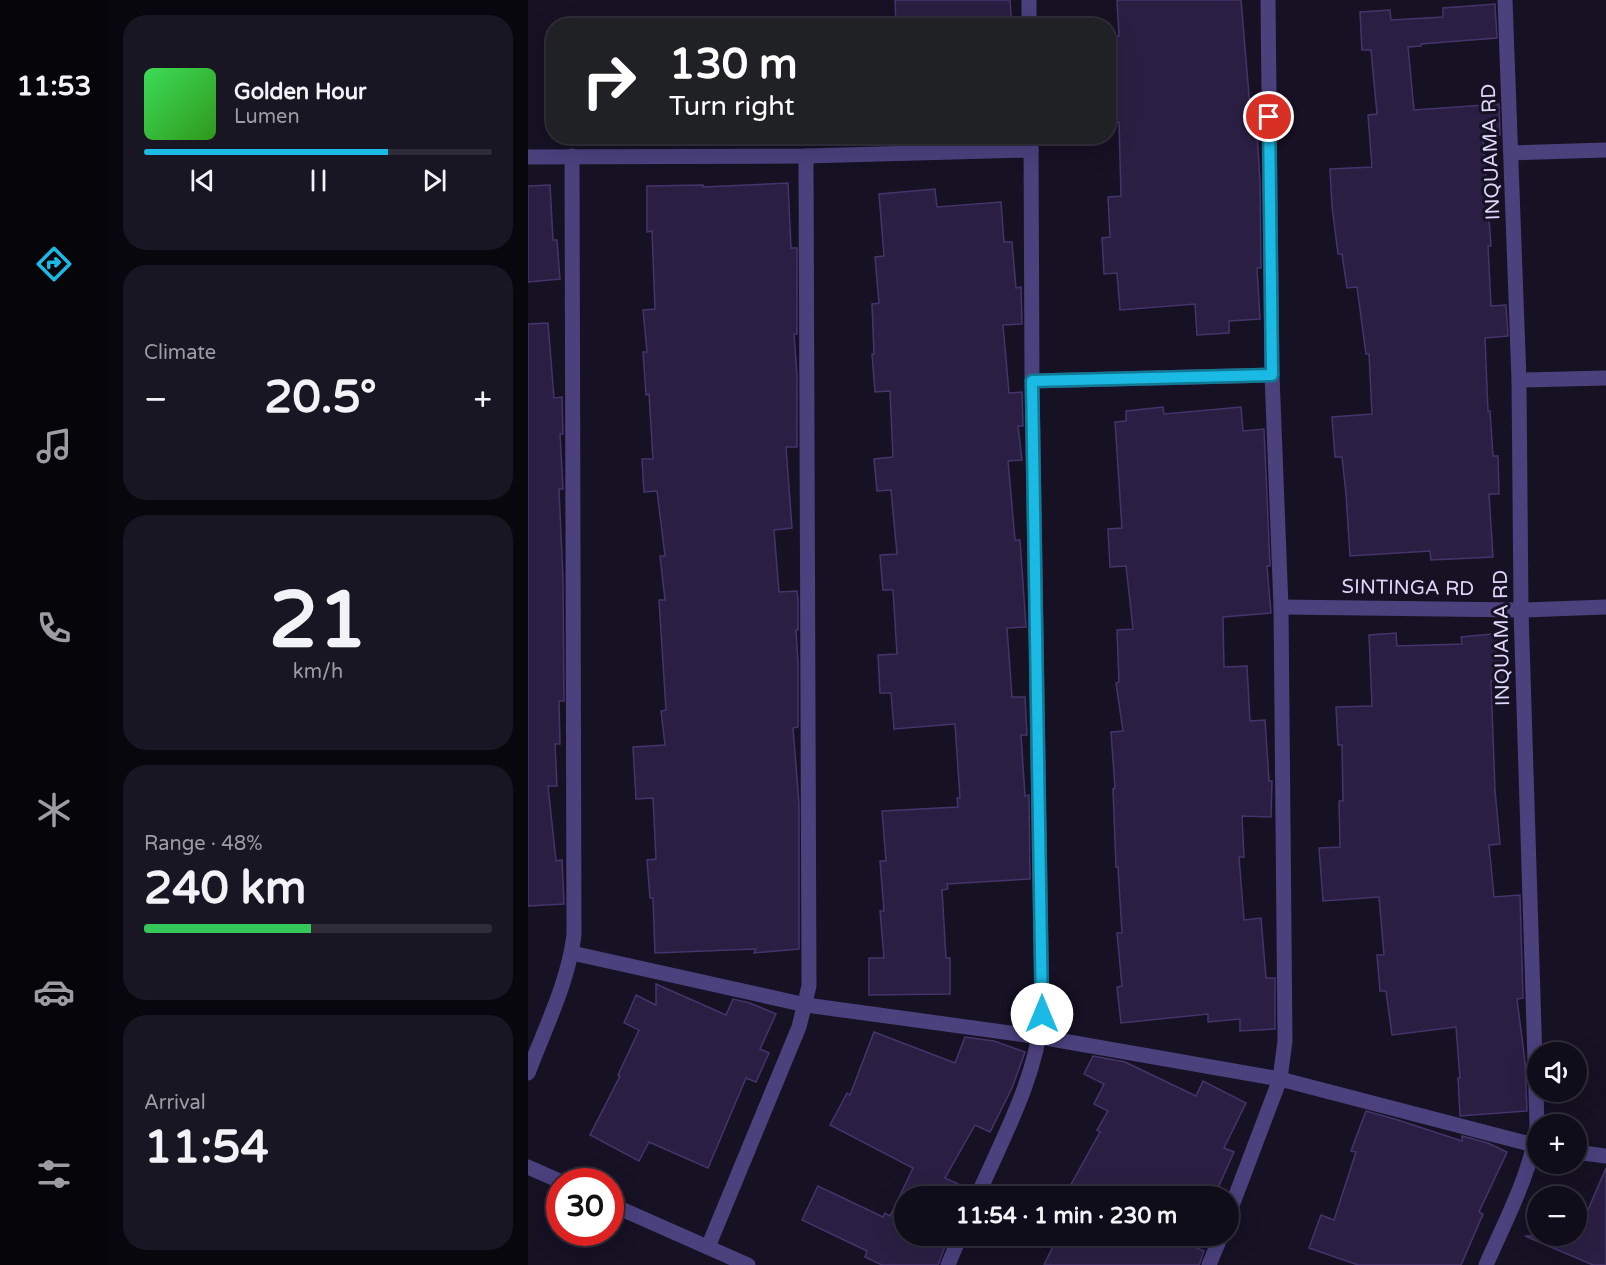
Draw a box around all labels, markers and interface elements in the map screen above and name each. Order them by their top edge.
text: 130 m [669,39,798,90]
icon: right [570,42,648,120]
text: 11:53 [17,70,91,103]
text: Golden Hour [234,79,366,105]
street label: INQUAMA RD [1477,83,1505,221]
text: Turn right [669,90,795,123]
pin [1243,91,1294,142]
icon: arrive [1252,100,1285,133]
text: Lumen [234,105,300,129]
icon: previous [186,164,219,197]
icon: pause [302,164,335,197]
icon: next [418,164,451,197]
icon: directions [33,243,75,285]
text: Climate [144,341,216,365]
text: 20.5° [264,371,377,425]
text: − [144,380,168,419]
text: + [473,380,492,419]
icon: music [33,425,75,467]
street label: INQUAMA RD [1489,570,1515,706]
text: 21 [269,574,367,668]
street label: SINTINGA RD [1342,575,1474,601]
icon: phone [33,607,75,649]
text: km/h [293,660,343,684]
icon: climate [33,789,75,831]
text: Range · 48% [144,832,263,856]
text: 240 km [144,862,306,916]
icon: car [33,971,75,1013]
position arrow [1010,982,1074,1046]
map controls [1527,1042,1587,1246]
button: sound [1527,1042,1587,1102]
text: Arrival [144,1091,206,1115]
button: + [1527,1114,1587,1174]
text: 11:54 [144,1121,269,1175]
icon: filters [33,1153,75,1195]
speed limit sign: 30 [546,1168,624,1246]
button: − [1527,1186,1587,1246]
text: 11:54 · 1 min · 230 m [956,1203,1177,1229]

